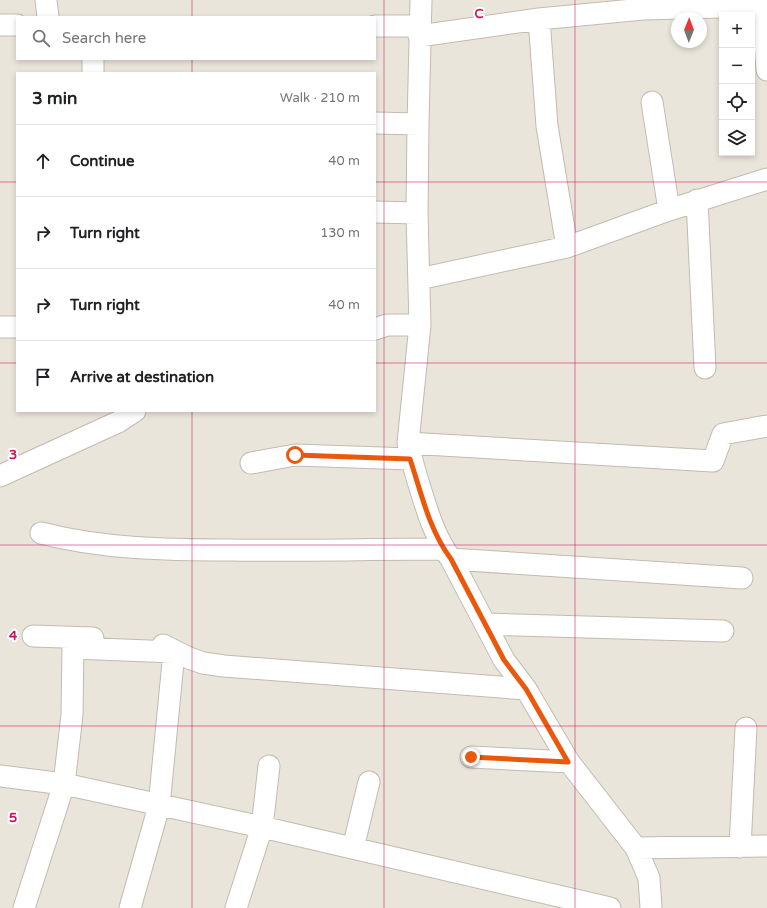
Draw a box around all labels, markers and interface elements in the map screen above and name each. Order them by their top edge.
text: C [474,6,484,22]
north arrow [671,12,707,48]
map controls [719,12,755,156]
button: + [719,12,755,48]
search box [16,16,376,60]
icon: search [30,27,52,49]
text: Search here [62,29,146,47]
button: − [719,48,755,84]
button: locate [719,84,755,120]
text: 3 min [32,88,77,109]
text: Walk · 210 m [280,90,360,106]
button: layers [719,120,755,156]
icon: ahead [32,150,54,172]
text: Continue [70,152,134,170]
text: 40 m [328,153,360,169]
icon: right [32,222,54,244]
text: Turn right [70,224,140,242]
text: 130 m [320,225,360,241]
icon: right [32,294,54,316]
text: Turn right [70,296,140,314]
text: 40 m [328,297,360,313]
icon: arrive [32,366,54,388]
text: Arrive at destination [70,368,214,386]
route start [286,446,304,464]
text: 3 [9,447,17,463]
text: 4 [9,628,18,644]
route end [462,748,480,766]
text: 5 [9,810,17,826]

